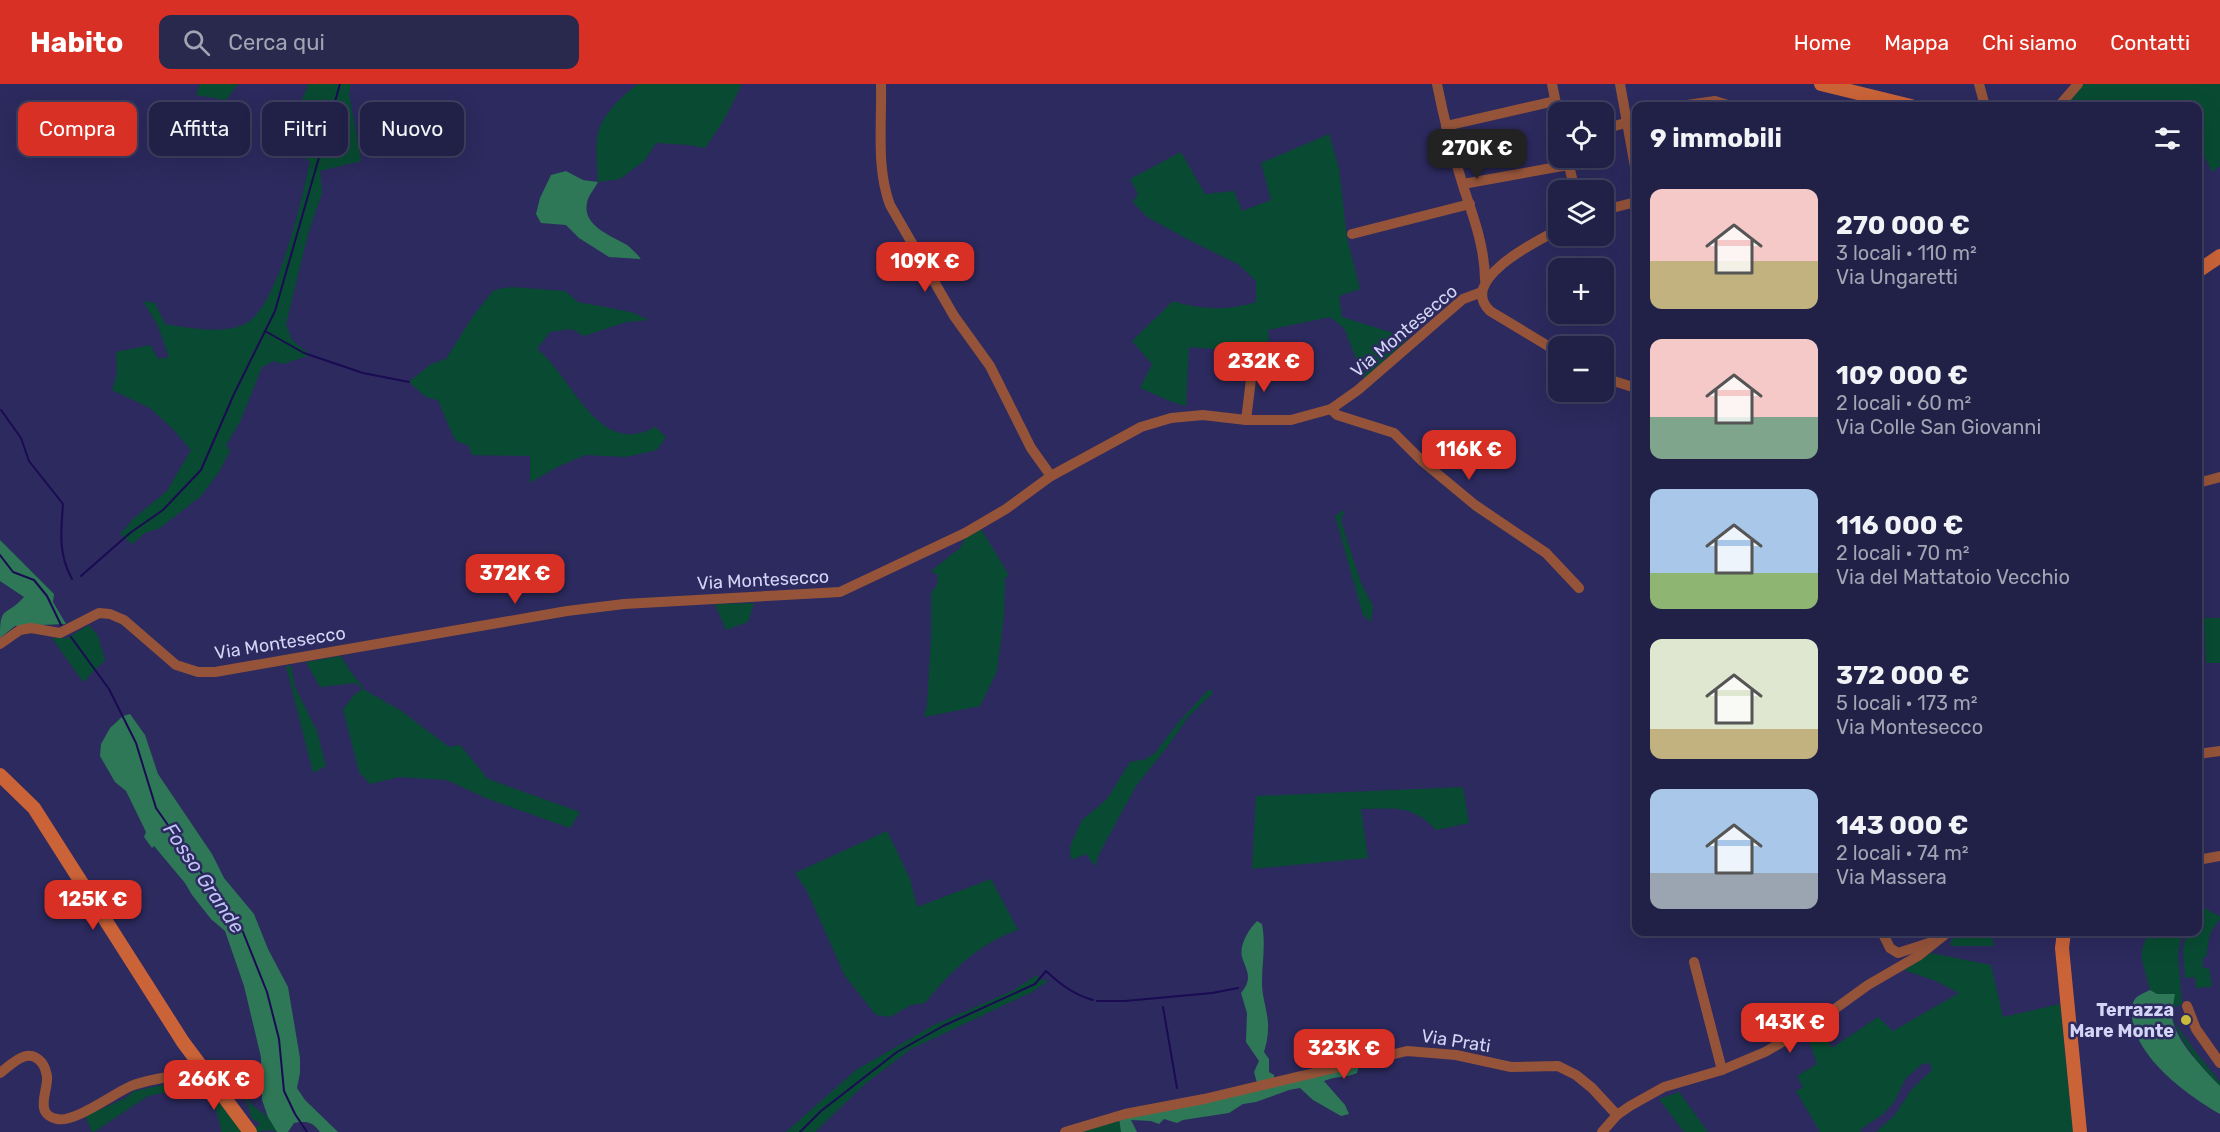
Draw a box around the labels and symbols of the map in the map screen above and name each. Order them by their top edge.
pin: 270K € [1428,129,1526,180]
pin: 109K € [876,242,974,293]
street label: Via Montesecco [1346,280,1462,382]
pin: 232K € [1215,342,1313,393]
pin: 116K € [1420,430,1518,481]
pin: 372K € [466,554,564,605]
street label: Via Montesecco [696,566,830,594]
street label: Via Montesecco [213,622,347,664]
water label: Fosso Grande [158,818,250,938]
pin: 125K € [44,880,142,931]
place label: Terrazza Mare Monte [2069,999,2174,1042]
pin: 143K € [1741,1003,1839,1054]
marker: Terrazza Mare Monte [2179,1013,2193,1027]
street label: Via Prati [1420,1025,1492,1057]
pin: 323K € [1295,1029,1393,1080]
pin: 266K € [165,1060,263,1111]

